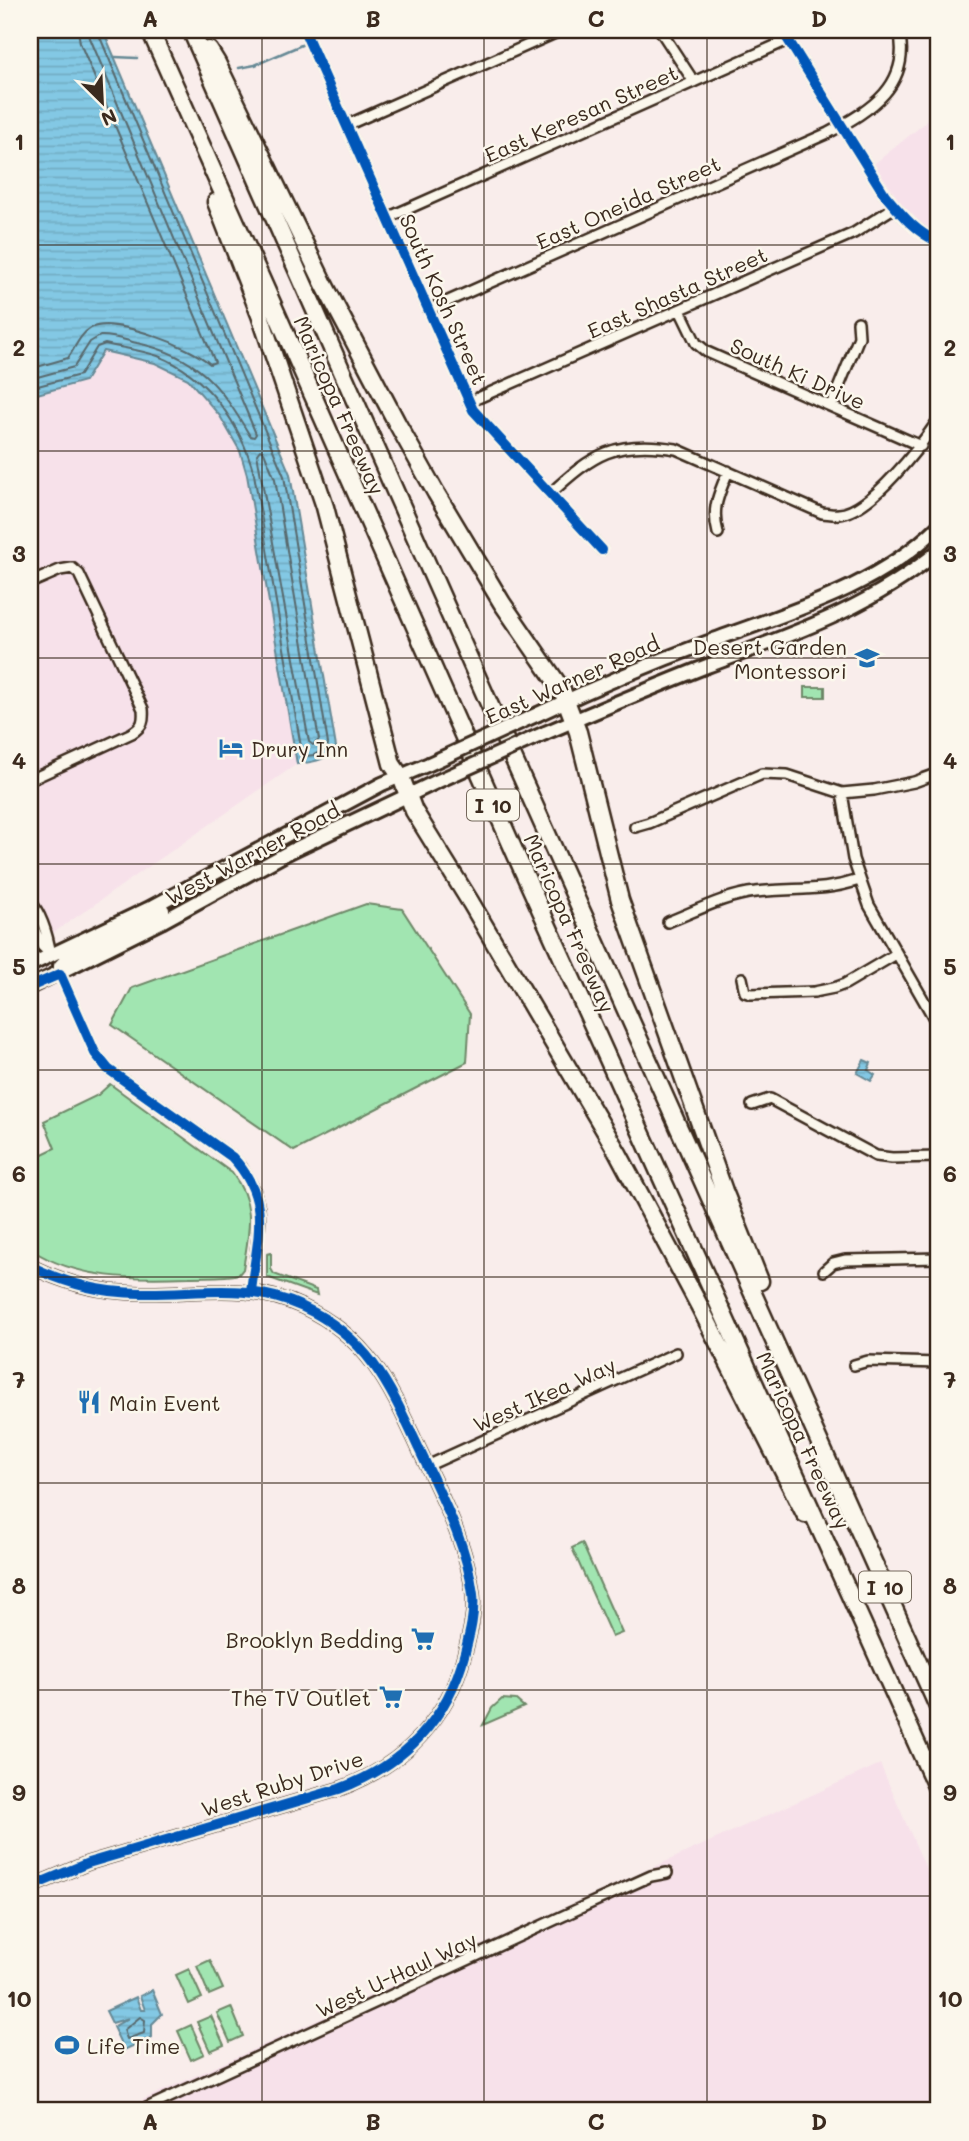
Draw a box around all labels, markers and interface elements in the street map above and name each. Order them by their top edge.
text: A [142,3,158,33]
text: B [365,3,381,33]
text: C [587,3,605,33]
text: D [811,3,827,33]
street label: East Keresan Street [480,58,682,168]
north arrow [66,66,136,136]
text: N [97,104,121,132]
text: 1 [14,126,24,156]
text: 1 [945,126,955,156]
street label: East Oneida Street [532,149,724,255]
street label: South Kosh Street [394,209,494,389]
street label: East Shasta Street [583,240,771,344]
street label: Maricopa Freeway [288,311,392,499]
street label: South Ki Drive [726,331,870,415]
text: 2 [13,332,25,362]
text: 2 [944,332,956,362]
text: 3 [12,538,26,568]
text: 3 [943,538,957,568]
street label: East Warner Road [481,629,663,729]
place label: Desert Garden Montessori [693,633,847,684]
school or university icon: Desert Garden Montessori [853,644,881,672]
hotel icon: Drury Inn [217,734,245,762]
place label: Drury Inn [251,735,348,762]
text: 4 [12,745,26,775]
text: 4 [943,745,957,775]
road number: I 10 [467,790,519,820]
street label: West Warner Road [160,796,344,910]
street label: Maricopa Freeway [518,829,622,1017]
text: 5 [12,951,26,981]
text: 5 [943,951,957,981]
text: 6 [12,1158,26,1188]
text: 6 [943,1158,957,1188]
street label: Maricopa Freeway [751,1347,857,1533]
street label: West Ikea Way [469,1351,619,1437]
text: 7 [13,1364,26,1394]
text: 7 [944,1364,957,1394]
restaurant icon: Main Event [75,1388,103,1416]
place label: Main Event [109,1389,221,1416]
text: 8 [12,1570,26,1600]
text: 8 [943,1570,957,1600]
road number: I 10 [859,1572,911,1602]
supermarket icon: Brooklyn Bedding [409,1625,437,1653]
place label: Brooklyn Bedding [226,1626,403,1653]
supermarket icon: The TV Outlet [377,1683,405,1711]
place label: The TV Outlet [231,1684,371,1711]
street label: West Ruby Drive [197,1744,367,1822]
text: 9 [12,1777,26,1807]
text: 9 [943,1777,957,1807]
street label: West U-Haul Way [311,1925,481,2023]
text: 10 [7,1983,32,2013]
text: 10 [938,1983,963,2013]
sports icon: Life Time [53,2031,81,2059]
place label: Life Time [87,2032,180,2059]
text: A [142,2106,158,2136]
text: B [365,2106,381,2136]
text: C [587,2106,605,2136]
text: D [811,2106,827,2136]

